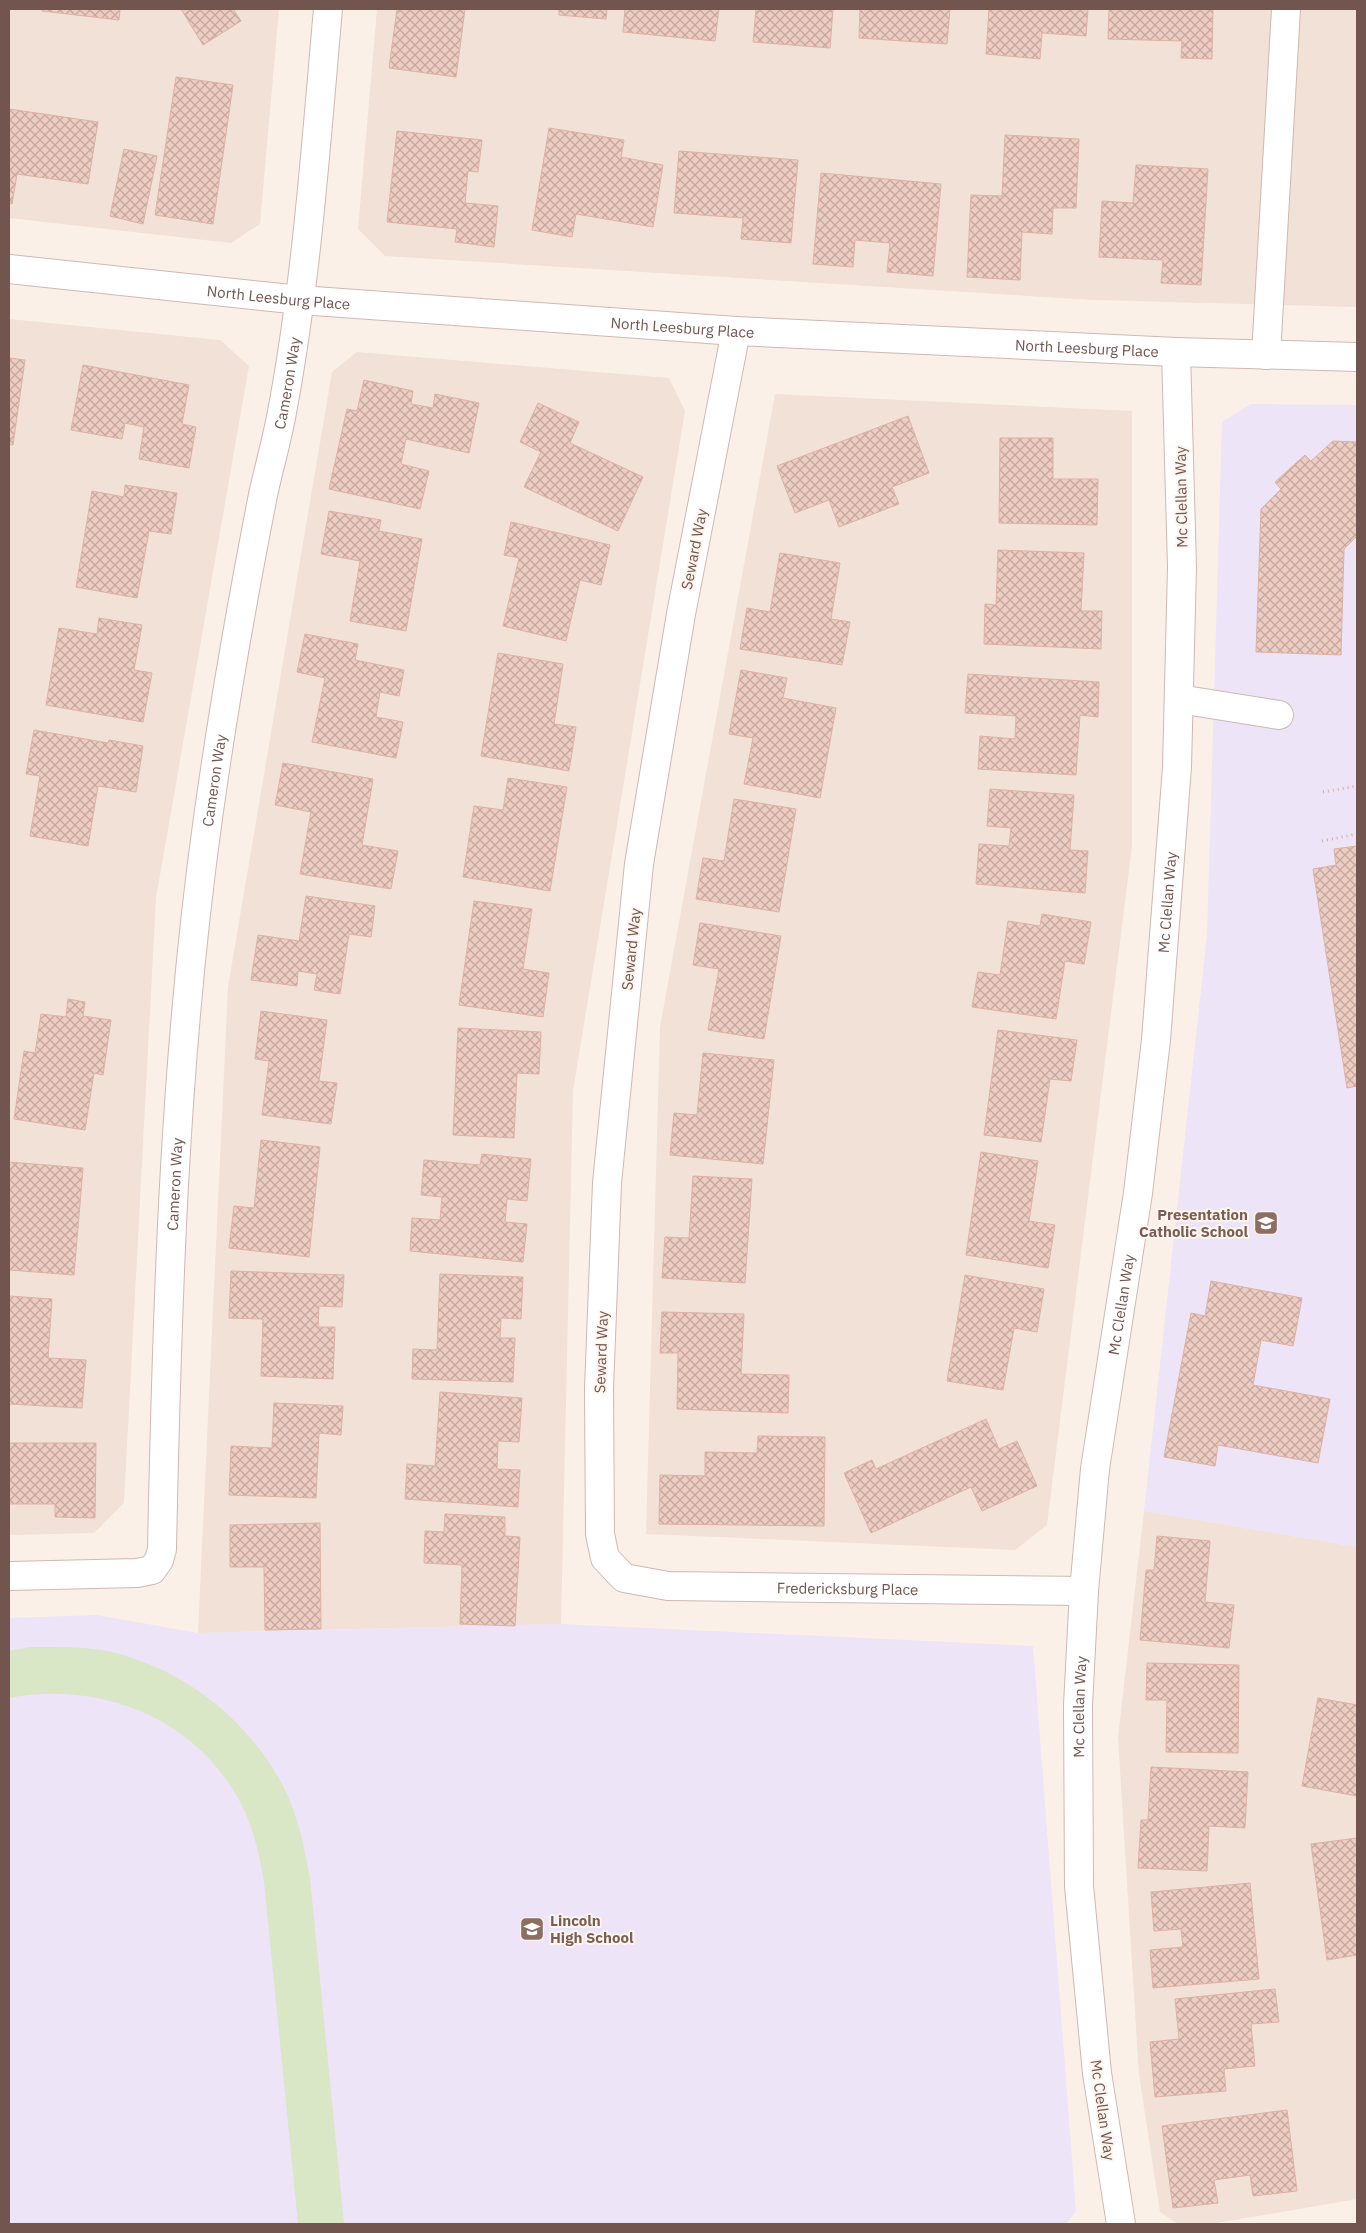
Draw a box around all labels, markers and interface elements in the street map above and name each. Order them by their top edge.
street label: North Leesburg Place [206,281,351,313]
street label: North Leesburg Place [610,313,755,341]
street label: Cameron Way [269,335,304,431]
street label: North Leesburg Place [1015,335,1159,361]
street label: Mc Clellan Way [1171,445,1191,548]
street label: Seward Way [677,506,711,591]
street label: Cameron Way [197,732,230,828]
street label: Mc Clellan Way [1153,850,1180,954]
street label: Seward Way [617,906,645,991]
street label: Cameron Way [162,1137,186,1231]
place label: Presentation Catholic School [1139,1205,1248,1241]
school or university icon: Presentation Catholic School [1253,1210,1279,1236]
street label: Mc Clellan Way [1103,1252,1138,1356]
street label: Seward Way [590,1310,612,1394]
street label: Fredericksburg Place [777,1578,918,1599]
street label: Mc Clellan Way [1068,1655,1090,1758]
place label: Lincoln High School [550,1911,634,1947]
school or university icon: Lincoln High School [519,1916,545,1942]
street label: Mc Clellan Way [1087,2058,1120,2162]

